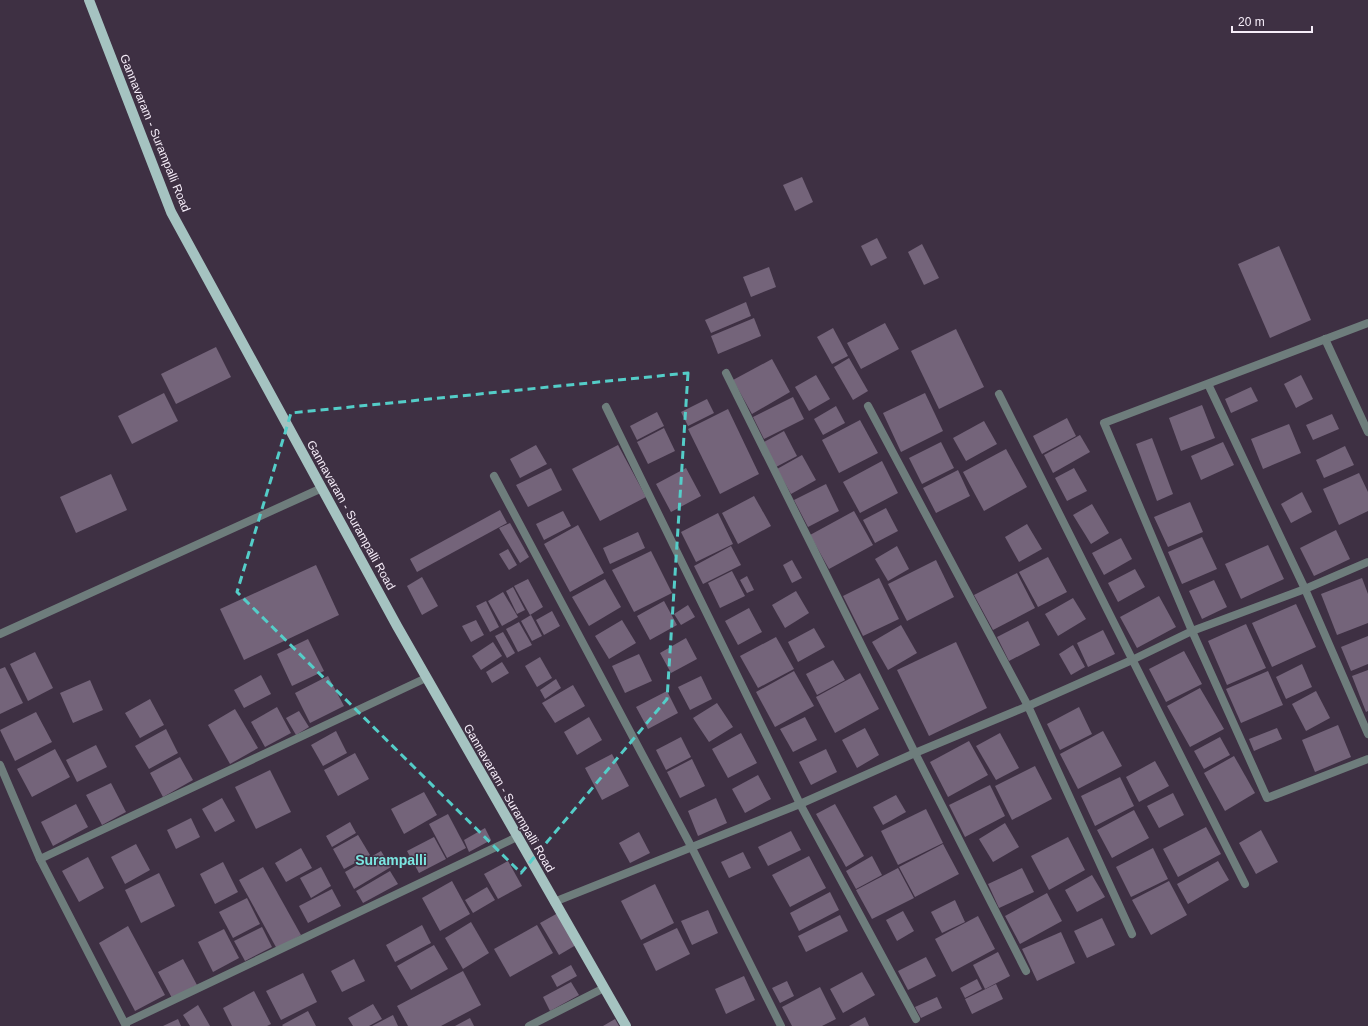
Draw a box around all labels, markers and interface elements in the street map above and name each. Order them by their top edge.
scale bar [1232,8,1312,34]
text: 20 m [1238,15,1265,29]
street label: Gannavaram - Surampalli Road [117,52,193,214]
street label: Gannavaram - Surampalli Road [304,438,398,592]
street label: Gannavaram - Surampalli Road [461,721,557,875]
district label: Surampalli [355,852,427,868]

